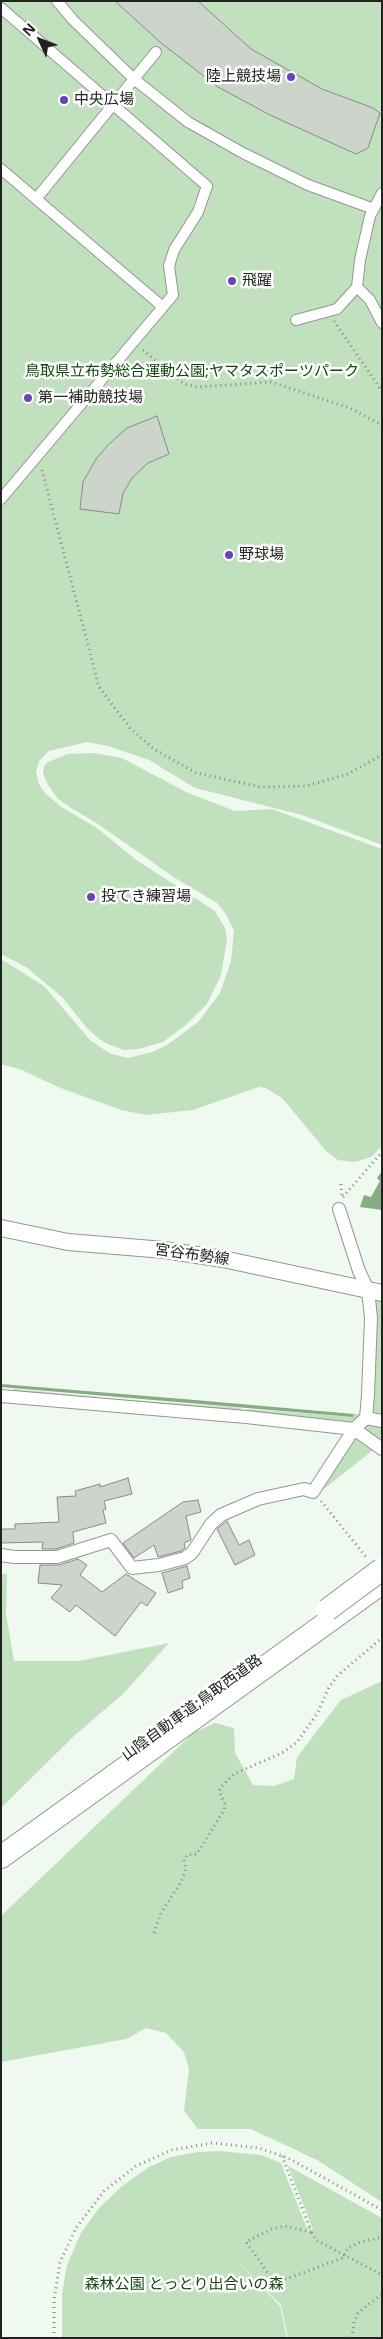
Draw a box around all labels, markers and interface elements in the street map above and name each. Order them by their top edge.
north arrow [15,15,65,65]
text: N [18,19,39,40]
place label: 陸上競技場 [206,68,281,86]
marker: 陸上競技場 [285,71,297,83]
place label: 中央広場 [74,91,134,109]
marker: 中央広場 [58,94,70,106]
place label: 飛躍 [242,272,272,290]
marker: 飛躍 [226,275,238,287]
park label: 鳥取県立布勢総合運動公園;ヤマタスポーツパーク [25,363,359,381]
place label: 第一補助競技場 [38,389,143,407]
marker: 第一補助競技場 [22,392,34,404]
place label: 野球場 [239,546,284,564]
marker: 野球場 [223,549,235,561]
place label: 投てき練習場 [101,888,191,906]
marker: 投てき練習場 [85,891,97,903]
street label: 宮谷布勢線 [154,1241,230,1269]
street label: 山陰自動車道;鳥取西道路 [118,1651,266,1765]
park label: 森林公園 とっとり出合いの森 [85,2276,283,2294]

